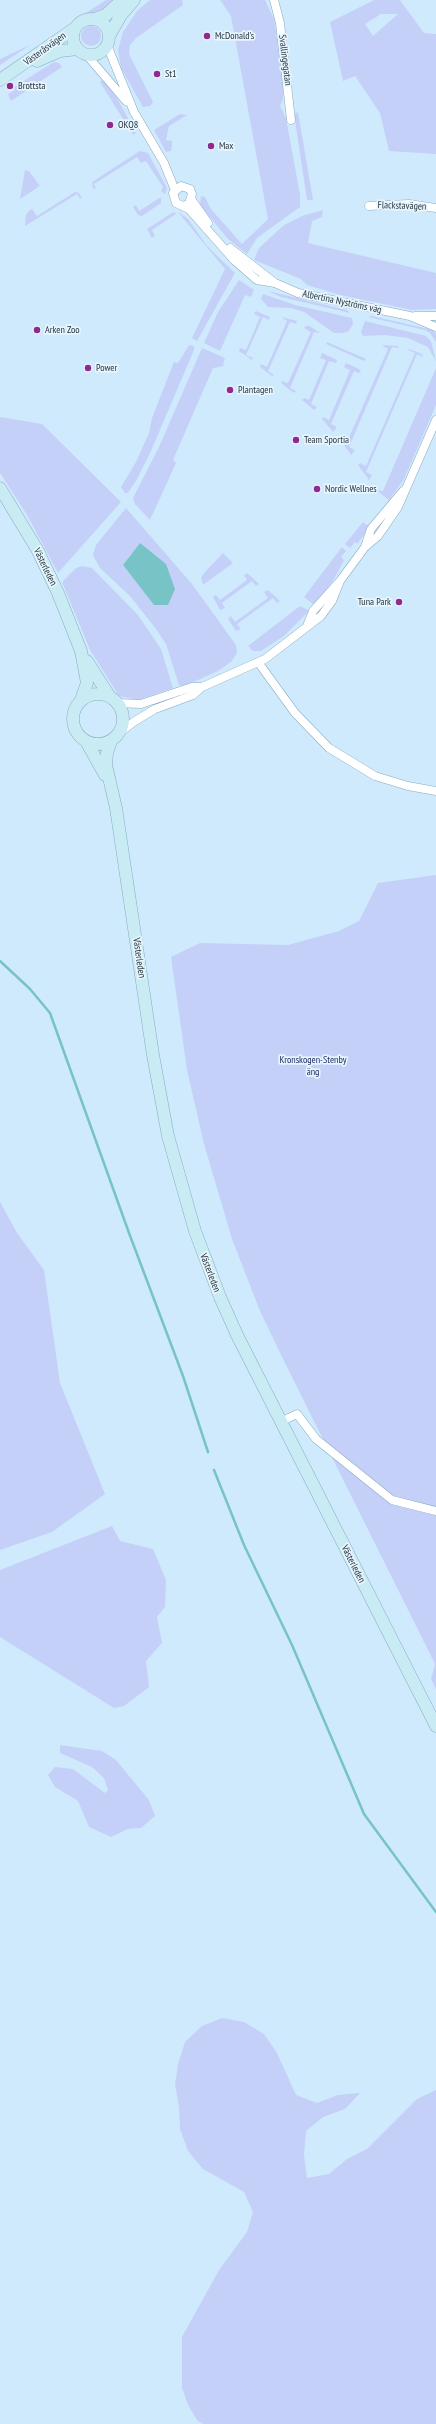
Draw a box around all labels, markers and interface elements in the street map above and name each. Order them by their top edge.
street label: Västeråsvägen [22,30,68,68]
place label: McDonald's [215,30,254,42]
marker: McDonald's [202,31,212,41]
street label: Svallingegatan [276,34,294,86]
place label: St1 [165,68,177,80]
marker: St1 [152,69,162,79]
place label: Brottsta [18,80,45,92]
marker: Brottsta [5,81,15,91]
place label: OKQ8 [118,119,138,131]
marker: OKQ8 [105,120,115,130]
place label: Max [219,140,233,152]
marker: Max [206,141,216,151]
street label: Flackstavägen [377,199,427,213]
street label: Albertina Nyströms väg [301,288,383,316]
place label: Arken Zoo [45,324,80,336]
marker: Arken Zoo [32,325,42,335]
place label: Power [96,362,117,374]
marker: Power [83,363,93,373]
place label: Plantagen [238,384,273,396]
marker: Plantagen [225,385,235,395]
place label: Team Sportia [304,434,349,446]
marker: Team Sportia [291,435,301,445]
place label: Nordic Wellnes [325,483,377,495]
marker: Nordic Wellnes [312,484,322,494]
street label: Västerleden [31,546,59,588]
place label: Tuna Park [358,596,391,608]
marker: Tuna Park [394,597,404,607]
street label: Västerleden [130,937,148,979]
park label: Kronskogen-Stenby äng [280,1054,346,1078]
street label: Västerleden [197,1252,223,1294]
street label: Västerleden [338,1543,368,1585]

